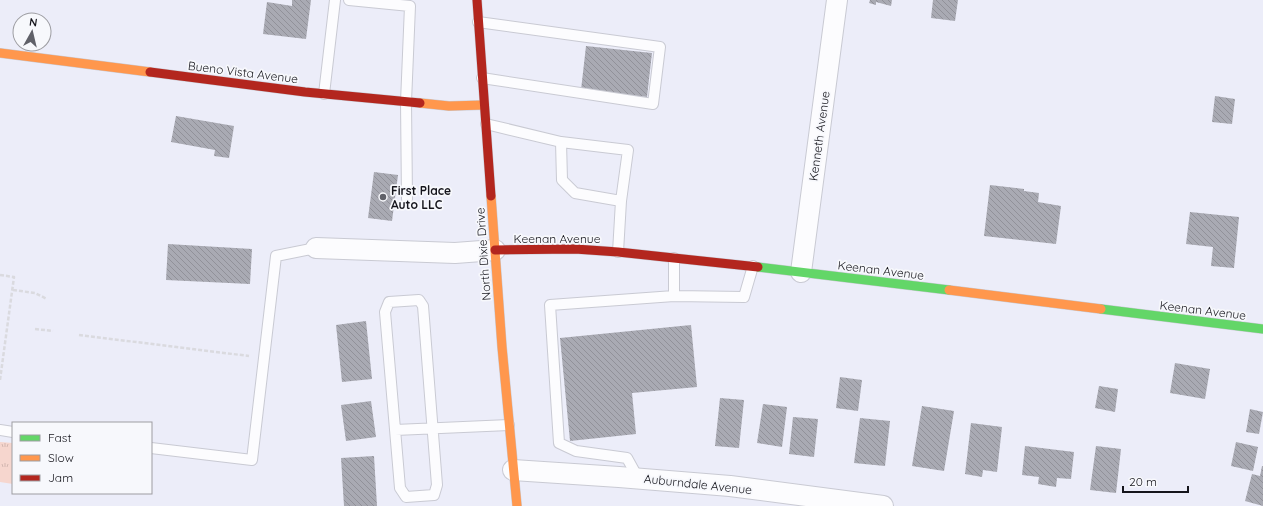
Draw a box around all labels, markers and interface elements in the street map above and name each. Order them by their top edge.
north arrow [12,12,52,52]
text: N [28,15,38,30]
street label: Bueno Vista Avenue [187,58,299,86]
street label: Kenneth Avenue [805,90,833,182]
place label: First Place Auto LLC [391,183,451,212]
marker: First Place Auto LLC [378,192,388,202]
street label: North Dixie Drive [472,207,494,301]
street label: Keenan Avenue [514,231,601,246]
street label: Keenan Avenue [837,257,925,283]
street label: Keenan Avenue [1159,297,1247,323]
legend [12,422,152,494]
text: Fast [48,430,72,445]
text: Slow [48,450,74,465]
scale bar [1123,468,1188,494]
text: Jam [48,470,73,485]
street label: Auburndale Avenue [643,471,753,497]
text: 20 m [1129,474,1157,489]

